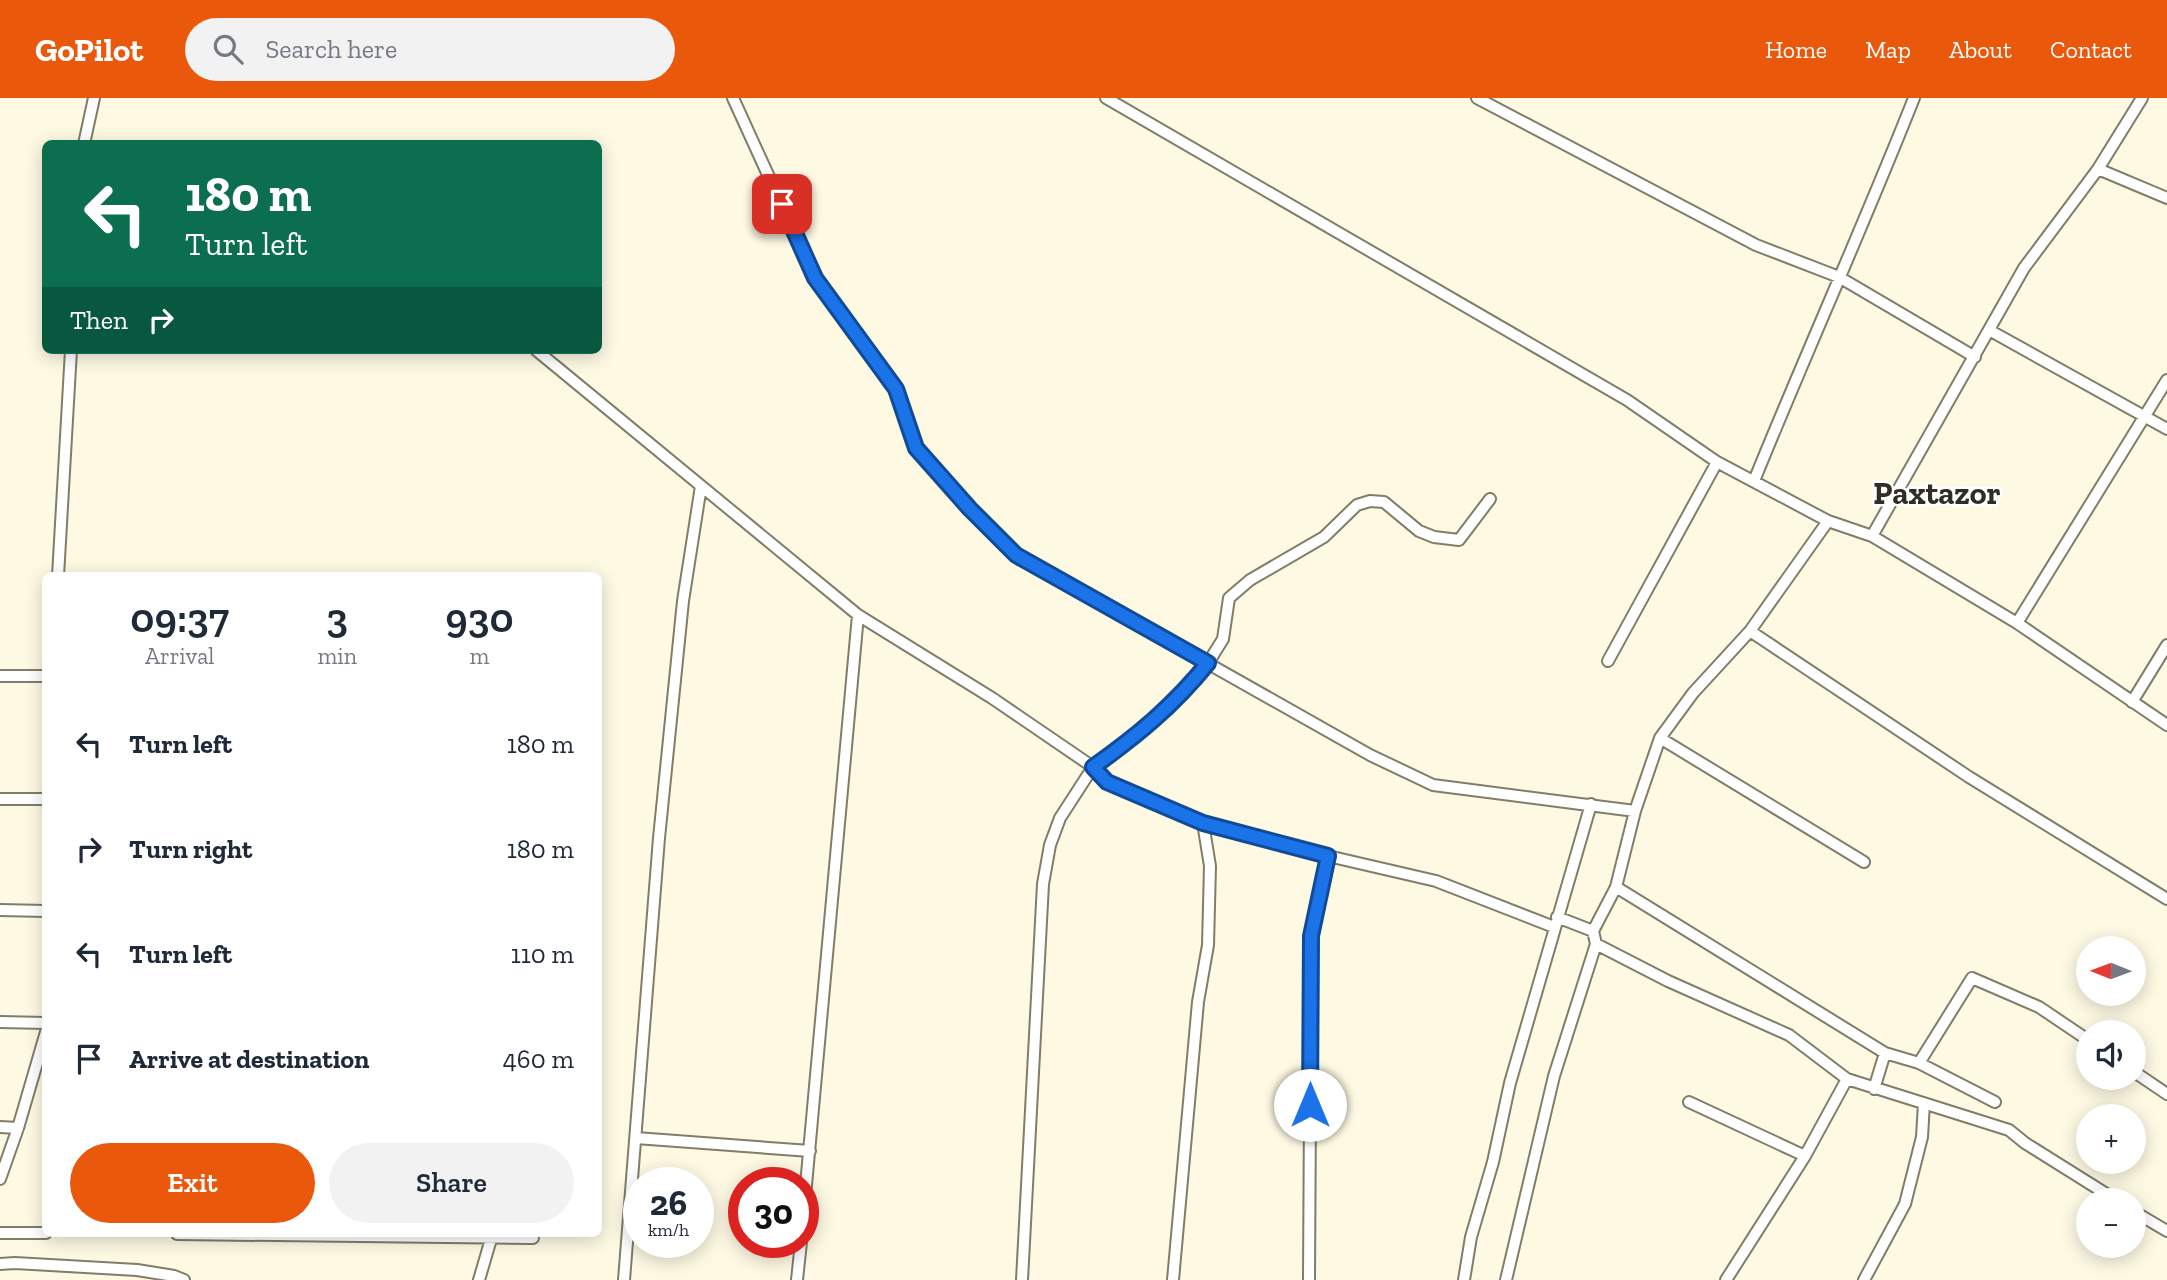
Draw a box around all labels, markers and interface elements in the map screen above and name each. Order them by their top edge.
search box [185,18,675,81]
text: GoPilot [35,30,143,69]
icon: search [209,30,247,68]
text: Search here [265,33,397,65]
text: Home [1765,35,1827,64]
text: Map [1865,35,1911,64]
text: About [1949,35,2012,64]
text: Contact [2050,35,2132,64]
text: 180 m [185,165,312,224]
icon: left [70,168,161,259]
pin [752,174,812,234]
icon: arrive [763,185,801,223]
text: Turn left [185,225,307,263]
icon: right [142,301,180,339]
text: Then [70,304,128,336]
district label: Paxtazor [1873,474,2001,512]
text: 09:37 [130,592,229,643]
text: 3 [326,592,348,643]
text: 930 [445,592,514,643]
text: Arrival [145,642,214,670]
text: min [317,642,357,670]
text: m [470,642,489,670]
icon: left [70,725,108,763]
text: Turn left [129,728,232,760]
text: 180 m [507,728,574,760]
icon: right [70,830,108,868]
text: Turn right [129,833,252,865]
text: 180 m [507,833,574,865]
icon: left [70,935,108,973]
north arrow [2076,936,2146,1006]
map controls [2076,936,2146,1258]
text: Turn left [129,938,232,970]
text: 110 m [511,938,574,970]
button: sound [2076,1020,2146,1090]
icon: arrive [70,1040,108,1078]
text: Arrive at destination [129,1043,369,1075]
text: 460 m [503,1043,574,1075]
position arrow [1273,1068,1347,1142]
button: + [2076,1104,2146,1174]
button: Exit [70,1143,315,1223]
button: Share [329,1143,574,1223]
speed limit sign: 30 [728,1167,819,1258]
text: 26 [650,1182,687,1224]
button: − [2076,1188,2146,1258]
text: km/h [648,1219,689,1241]

